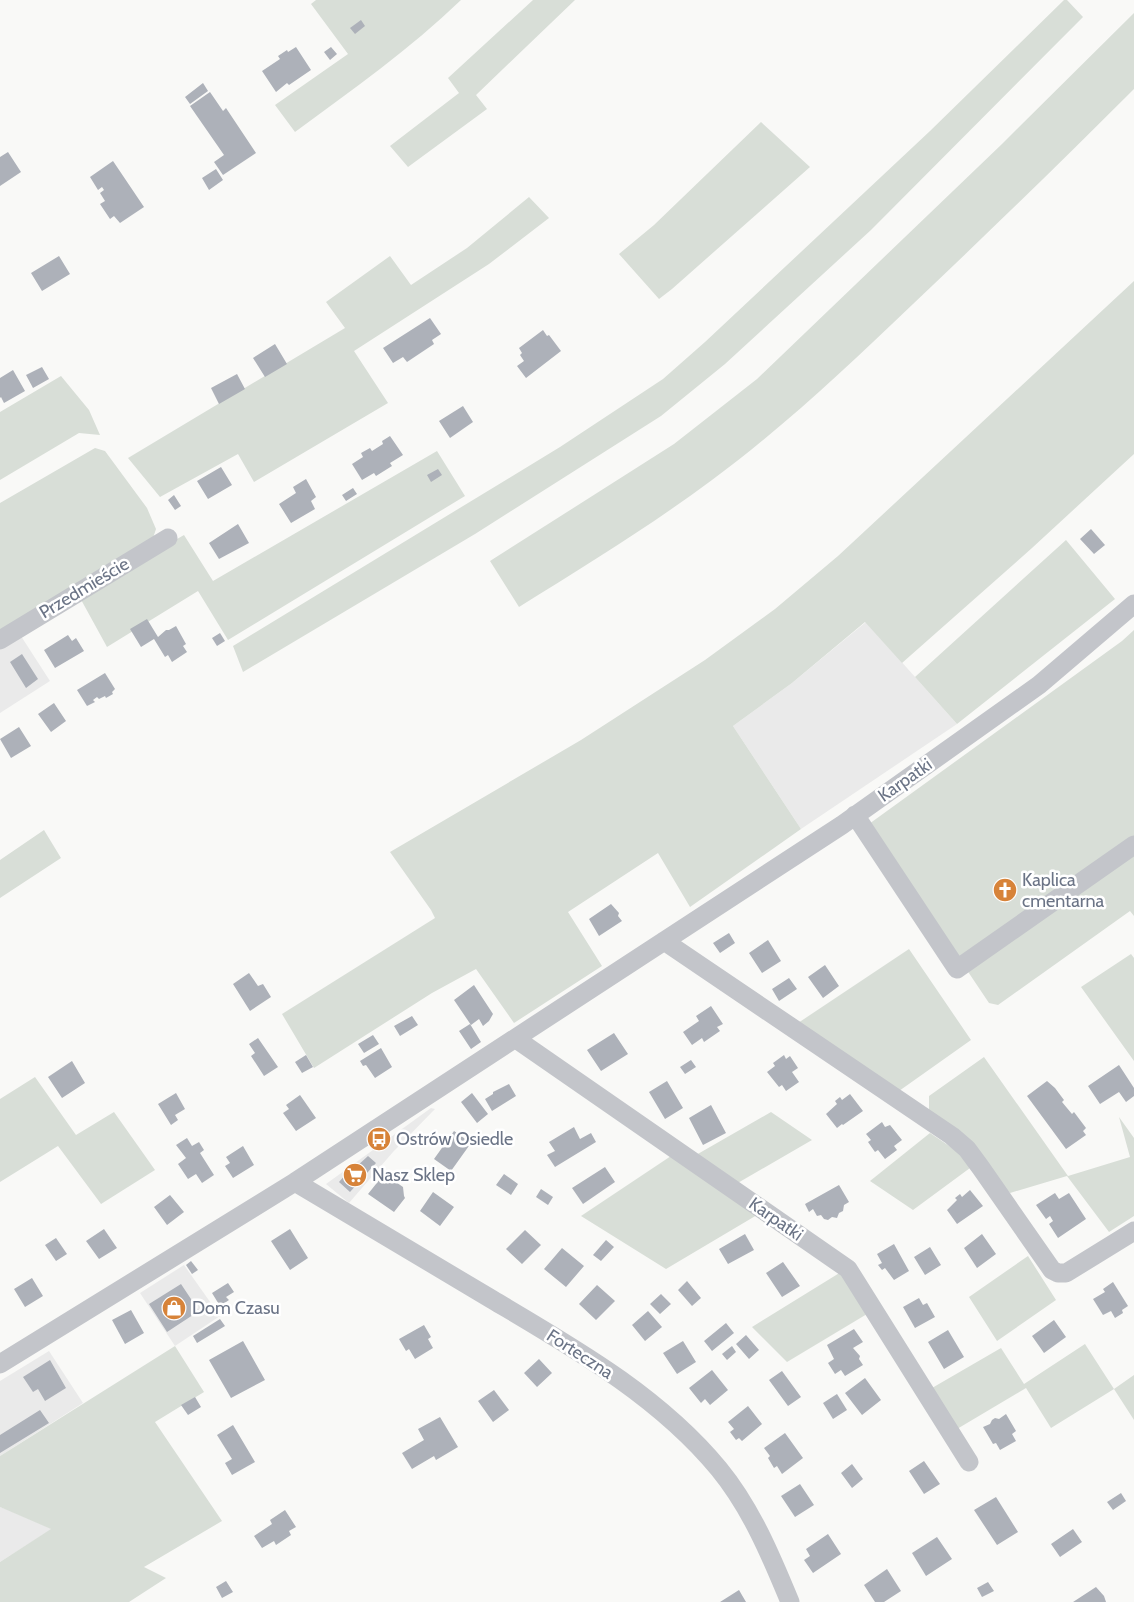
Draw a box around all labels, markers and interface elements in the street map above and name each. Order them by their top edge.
street label: Przedmieście [35,553,133,623]
street label: Karpatki [874,754,936,806]
place label: Kaplica cmentarna [1022,869,1105,912]
church icon: Kaplica cmentarna [992,877,1018,903]
bus stop icon: Ostrów Osiedle [366,1126,392,1152]
place label: Ostrów Osiedle [396,1128,513,1150]
supermarket icon: Nasz Sklep [342,1162,368,1188]
place label: Nasz Sklep [372,1164,455,1186]
street label: Karpatki [745,1193,807,1245]
shop icon: Dom Czasu [161,1295,187,1321]
place label: Dom Czasu [192,1297,280,1319]
street label: Forteczna [543,1324,618,1384]

